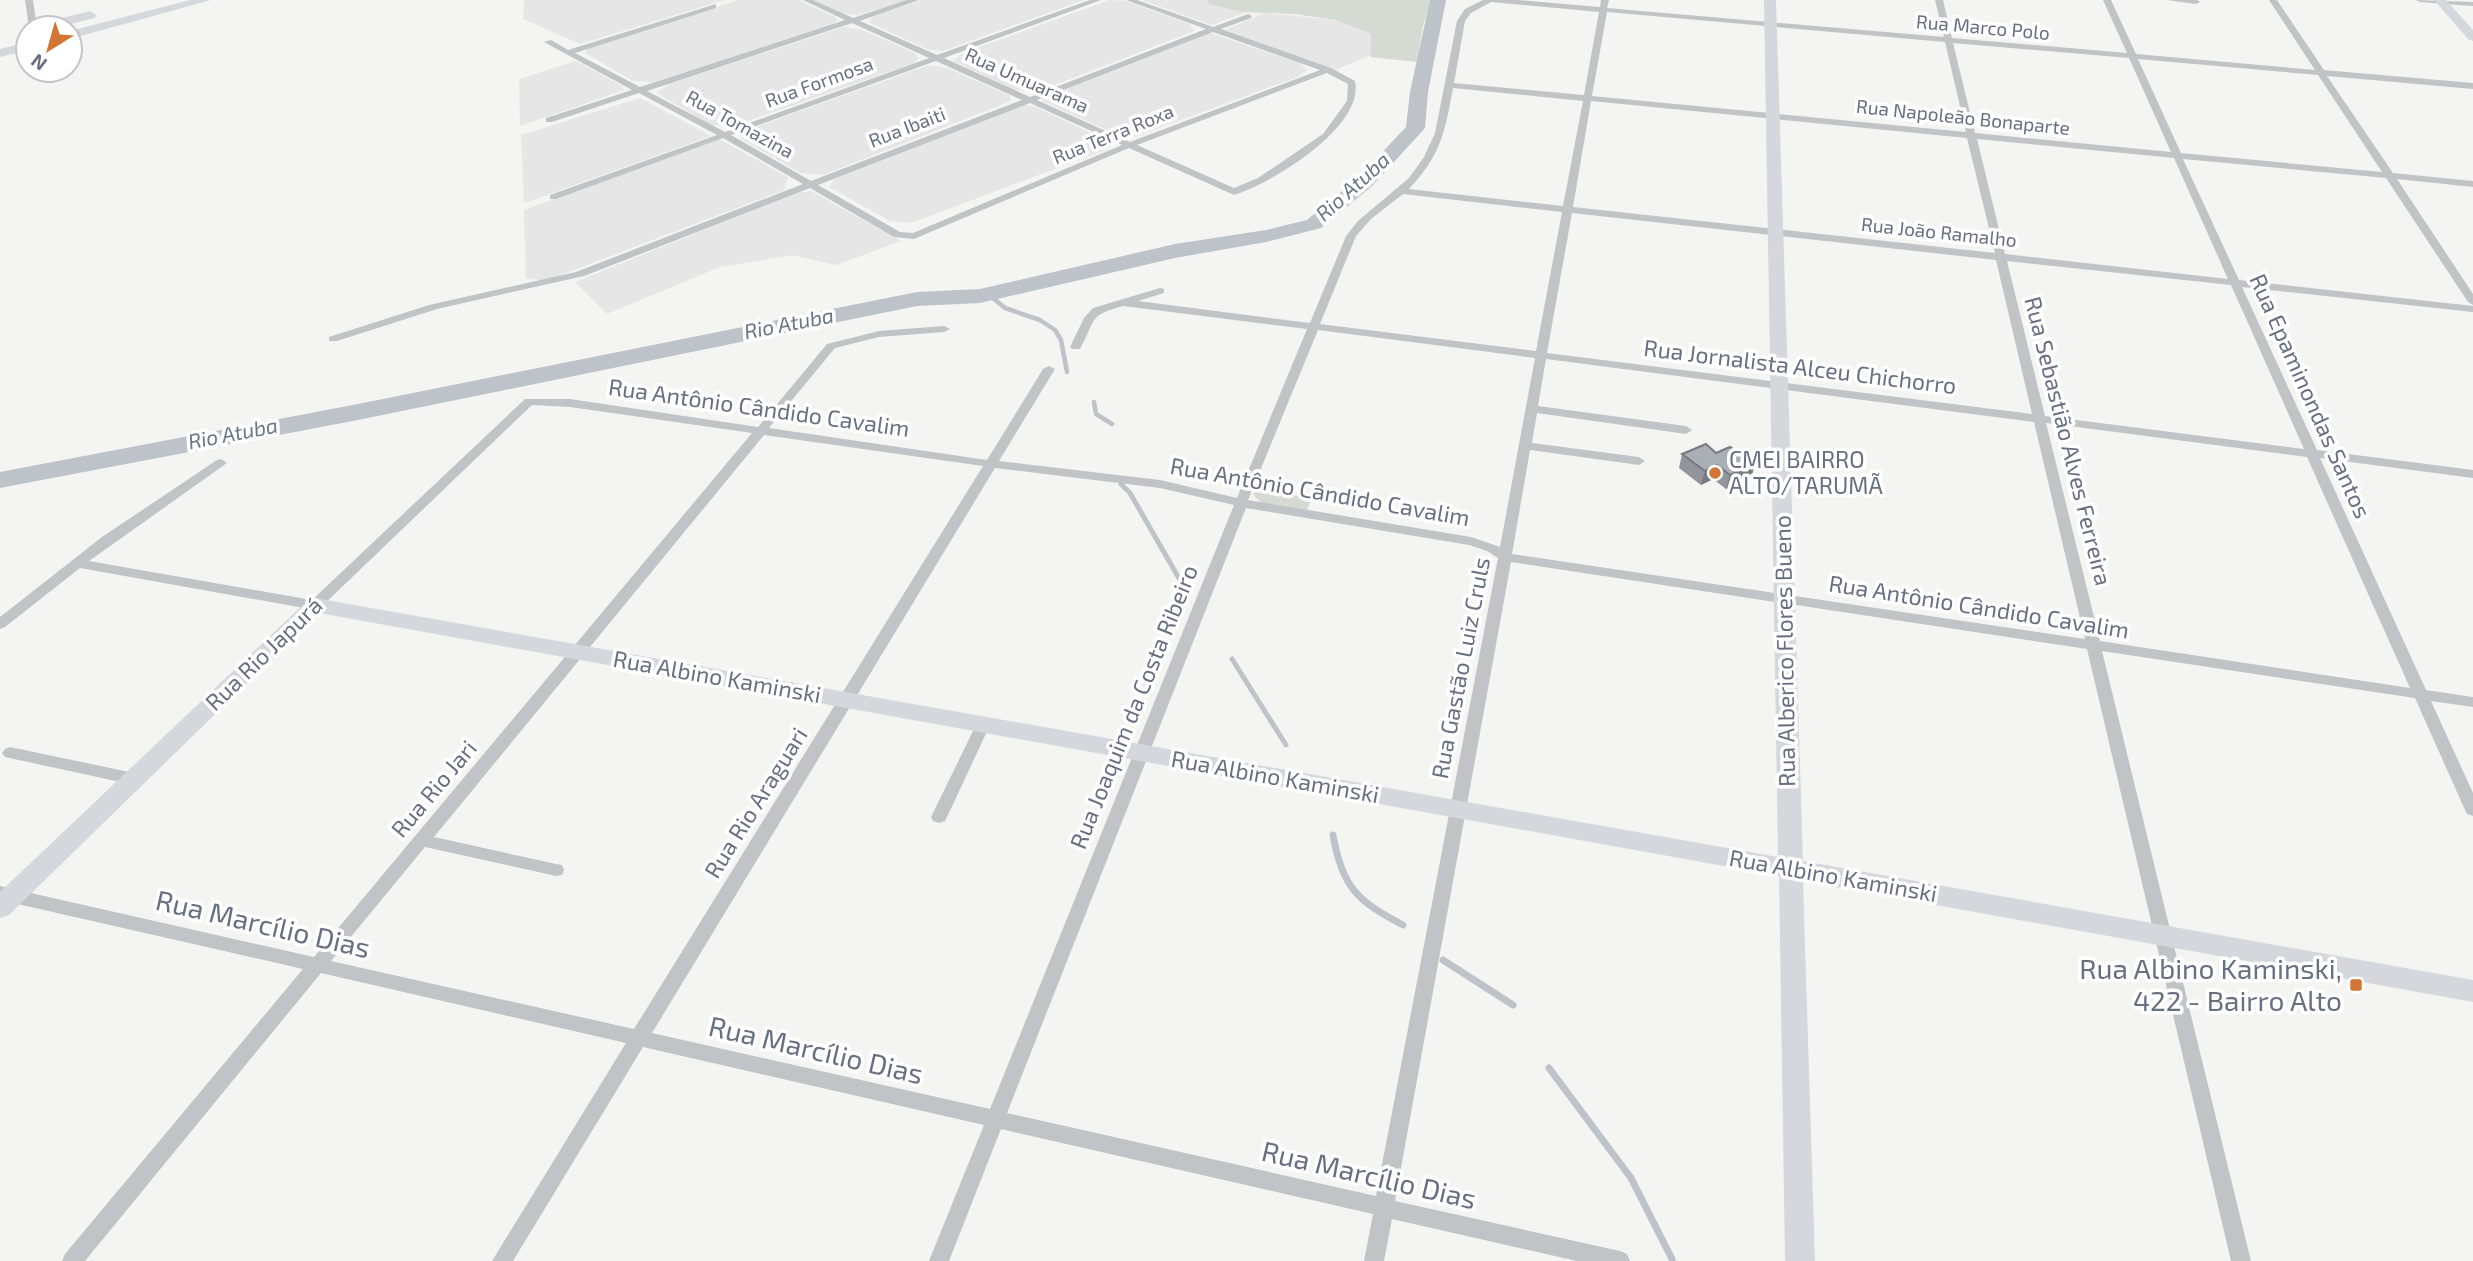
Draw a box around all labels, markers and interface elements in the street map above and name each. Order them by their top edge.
street label: Rua Marco Polo [1915,9,2051,44]
north arrow [14,14,84,84]
street label: Rua Umuarama [962,42,1093,117]
text: N [26,50,51,76]
street label: Rua Formosa [762,51,876,112]
street label: Rua Tomazina [682,85,798,163]
street label: Rua Napoleão Bonaparte [1855,94,2071,139]
street label: Rua Terra Roxa [1049,99,1177,168]
street label: Rua Ibaiti [865,101,948,152]
water label: Rio Atuba [1310,146,1394,226]
street label: Rua João Ramalho [1860,212,2018,251]
street label: Rua Epaminondas Santos [2244,269,2378,522]
street label: Rua Sebastião Alves Ferreira [2019,293,2118,588]
water label: Rio Atuba [742,302,836,343]
street label: Rua Jornalista Alceu Chichorro [1642,333,1958,399]
street label: Rua Antônio Cândido Cavalim [607,372,911,442]
water label: Rio Atuba [186,412,280,453]
place label: CMEI BAIRRO ALTO/TARUMÃ [1729,445,1883,499]
street label: Rua Antônio Cândido Cavalim [1168,451,1472,531]
marker: CMEI BAIRRO ALTO/TARUMÃ [1707,465,1723,481]
street label: Rua Alberico Flores Bueno [1768,515,1800,787]
street label: Rua Gastão Luiz Cruls [1425,555,1495,781]
street label: Rua Joaquim da Costa Ribeiro [1063,561,1203,853]
street label: Rua Antônio Cândido Cavalim [1827,568,2131,644]
street label: Rua Rio Japurá [199,591,328,716]
street label: Rua Albino Kaminski [611,644,823,708]
street label: Rua Rio Araguari [698,722,813,883]
street label: Rua Rio Jari [385,734,482,843]
street label: Rua Albino Kaminski [1169,744,1381,808]
street label: Rua Albino Kaminski [1727,843,1939,907]
street label: Rua Marcílio Dias [153,882,374,964]
place label: Rua Albino Kaminski, 422 - Bairro Alto [2079,951,2342,1017]
marker: Rua Albino Kaminski, 422 - Bairro Alto [2348,977,2364,993]
street label: Rua Marcílio Dias [706,1008,927,1090]
street label: Rua Marcílio Dias [1259,1133,1480,1215]

